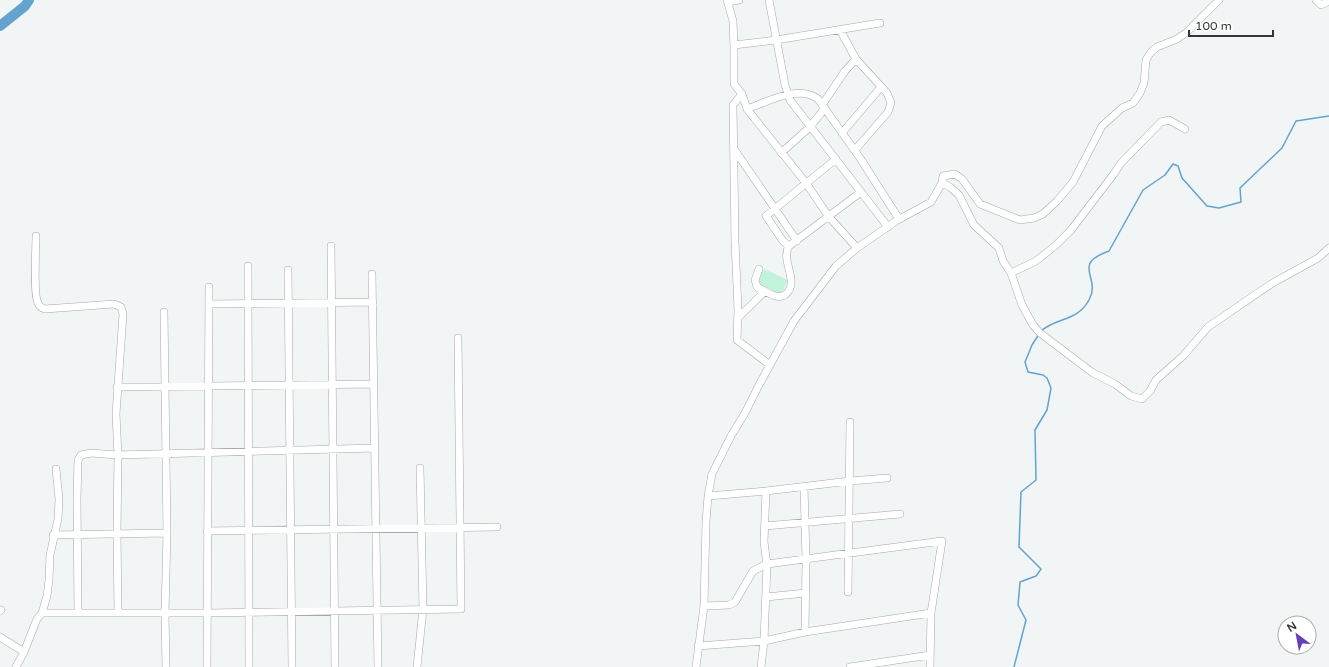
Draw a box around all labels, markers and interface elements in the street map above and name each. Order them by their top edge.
scale bar [1189,12,1273,38]
text: 100 m [1195,19,1232,33]
north arrow [1277,615,1317,655]
text: N [1285,619,1299,635]

